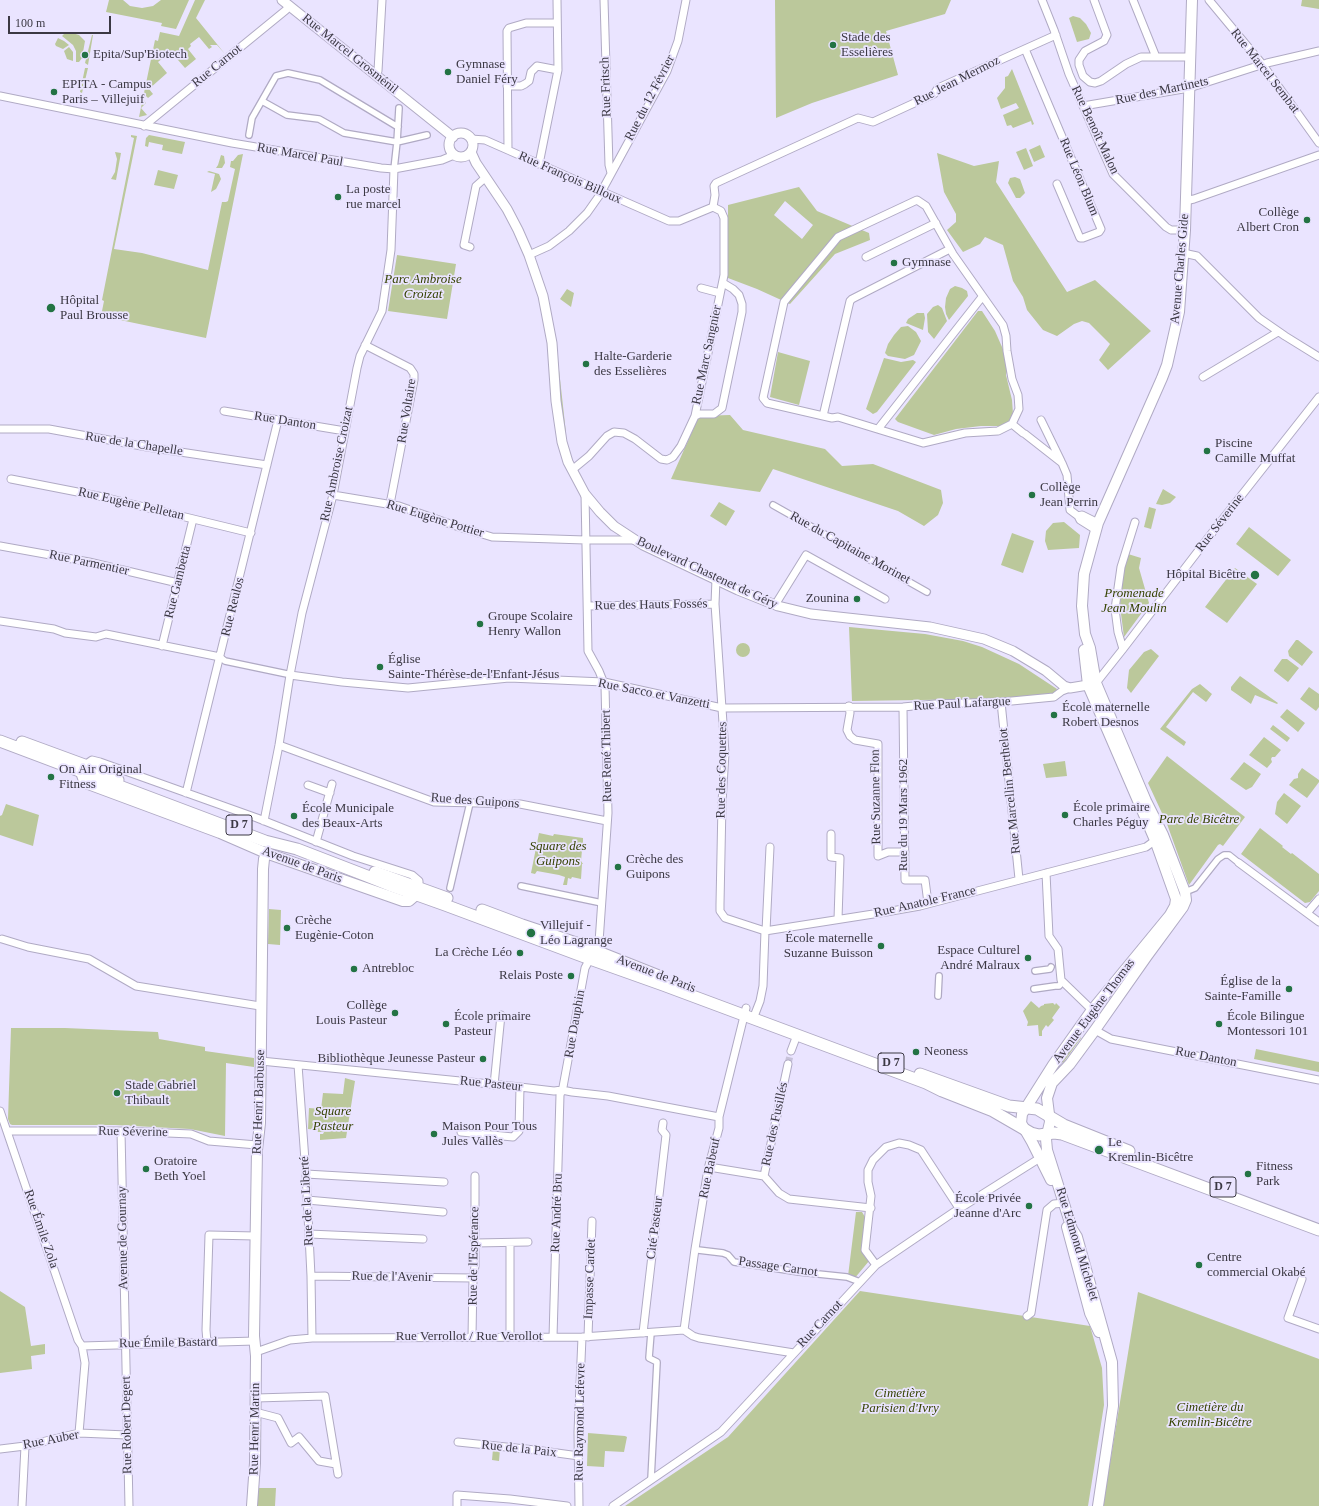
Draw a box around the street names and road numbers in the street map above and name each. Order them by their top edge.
street label: Rue Marcel Grosménil [299,10,401,98]
street label: Rue Marcel Sembat [1227,26,1303,116]
street label: Rue Carnot [189,41,245,91]
street label: Rue du 12 Février [622,52,678,144]
street label: Rue Jean Mermoz [911,53,1003,109]
street label: Rue Fritsch [597,57,615,117]
street label: Rue des Martinets [1114,74,1210,108]
street label: Rue Benoît Malon [1068,83,1122,177]
street label: Rue Léon Blum [1056,136,1102,218]
street label: Rue Marcel Paul [256,140,344,170]
street label: Rue François Billoux [516,148,624,208]
street label: Avenue Charles Gide [1167,213,1193,325]
street label: Rue Marc Sangnier [689,304,725,406]
street label: Rue Voltaire [394,378,420,444]
street label: Rue Ambroise Croizat [317,405,357,523]
street label: Rue Danton [253,408,317,434]
street label: Rue de la Chapelle [84,429,184,459]
street label: Rue Eugène Pelletan [76,484,186,524]
street label: Rue Séverine [1192,491,1248,555]
street label: Rue Eugène Pottier [384,497,486,541]
street label: Rue du Capitaine Morinet [787,508,913,588]
street label: Boulevard Chastenet de Géry [634,534,780,612]
street label: Rue Gambetta [161,544,195,620]
street label: Rue Parmentier [48,547,130,579]
street label: Rue Reulos [218,576,248,638]
street label: Rue des Hauts Fossés [594,596,708,614]
street label: Rue Sacco et Vanzetti [597,675,711,713]
street label: Rue Paul Lafargue [913,694,1011,714]
street label: Rue René Thibert [598,710,616,802]
street label: Rue des Coquettes [713,721,731,819]
street label: Rue Marcellin Berthelot [996,727,1024,855]
street label: Rue Suzanne Flon [867,749,885,845]
street label: Rue du 19 Mars 1962 [896,759,912,871]
street label: Rue des Guipons [430,790,520,812]
road number: D 7 [226,815,252,835]
street label: Avenue de Paris [260,843,344,887]
street label: Rue Anatole France [873,883,977,921]
street label: Avenue de Paris [614,952,698,996]
street label: Avenue Eugène Thomas [1050,956,1138,1066]
street label: Rue Dauphin [561,989,589,1059]
street label: Rue Danton [1174,1043,1238,1071]
street label: Rue Henri Barbusse [249,1049,269,1155]
road number: D 7 [878,1053,904,1073]
street label: Rue Pasteur [459,1073,523,1095]
street label: Rue des Fusillés [759,1081,791,1167]
street label: Rue Séverine [98,1124,168,1140]
street label: Rue Babeuf [696,1136,724,1200]
street label: Rue de la Liberté [297,1156,317,1246]
street label: Rue André Bru [548,1173,566,1253]
road number: D 7 [1210,1177,1236,1197]
street label: Rue Edmond Michelet [1052,1185,1102,1303]
street label: Avenue de Gournay [114,1186,132,1290]
street label: Rue Émile Zola [20,1188,62,1270]
street label: Cité Pasteur [643,1196,667,1260]
street label: Rue de l'Espérance [465,1206,483,1306]
street label: Impasse Cardet [581,1239,599,1319]
street label: Passage Carnot [737,1254,819,1280]
street label: Rue de l'Avenir [351,1268,433,1286]
street label: Rue Carnot [794,1297,846,1351]
street label: Rue Verrollot / Rue Verollot [396,1329,542,1345]
street label: Rue Émile Bastard [119,1334,217,1352]
street label: Rue Raymond Lefevre [571,1363,589,1481]
street label: Rue Robert Degert [118,1376,136,1474]
street label: Rue Henri Martin [246,1383,264,1475]
street label: Rue Auber [22,1427,80,1453]
street label: Rue de la Paix [481,1437,557,1461]

